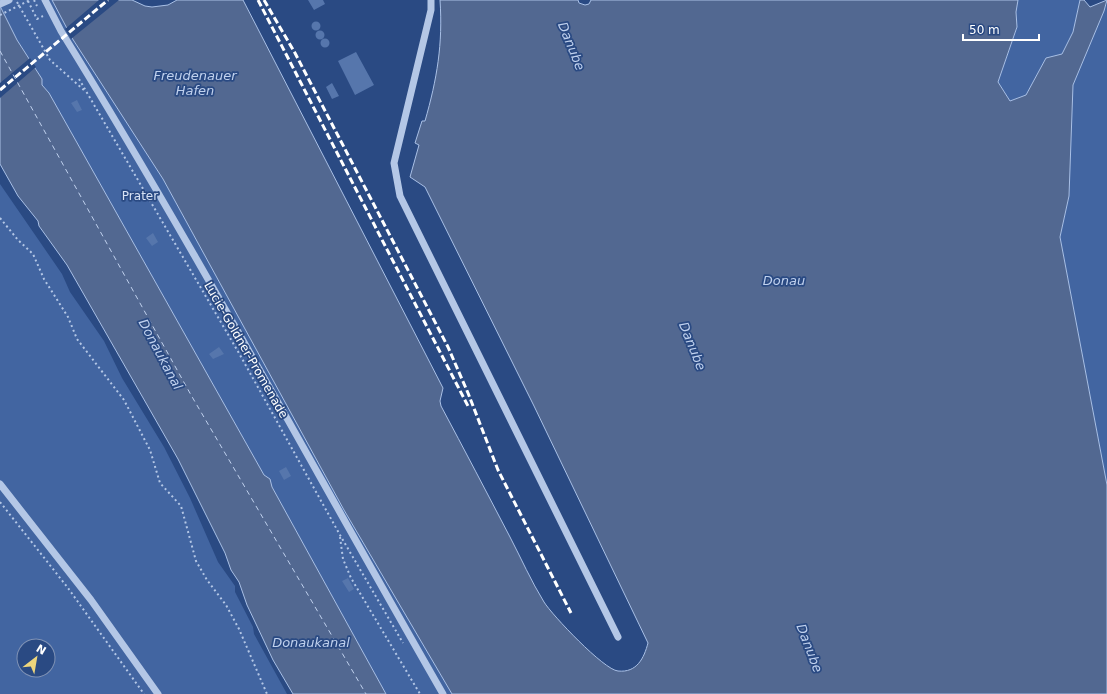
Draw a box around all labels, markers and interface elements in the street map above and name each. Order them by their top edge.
scale bar [963,16,1039,42]
water label: Danube [555,20,588,73]
text: 50 m [969,23,1000,37]
water label: Freudenauer Hafen [153,68,238,98]
park label: Prater [122,189,158,203]
water label: Donau [763,273,805,288]
street label: Lucie-Goldner-Promenade [201,279,291,421]
water label: Donaukanal [136,316,186,392]
water label: Danube [676,320,709,373]
water label: Danube [793,622,826,675]
water label: Donaukanal [272,635,350,650]
north arrow [16,638,56,678]
text: N [34,642,48,658]

